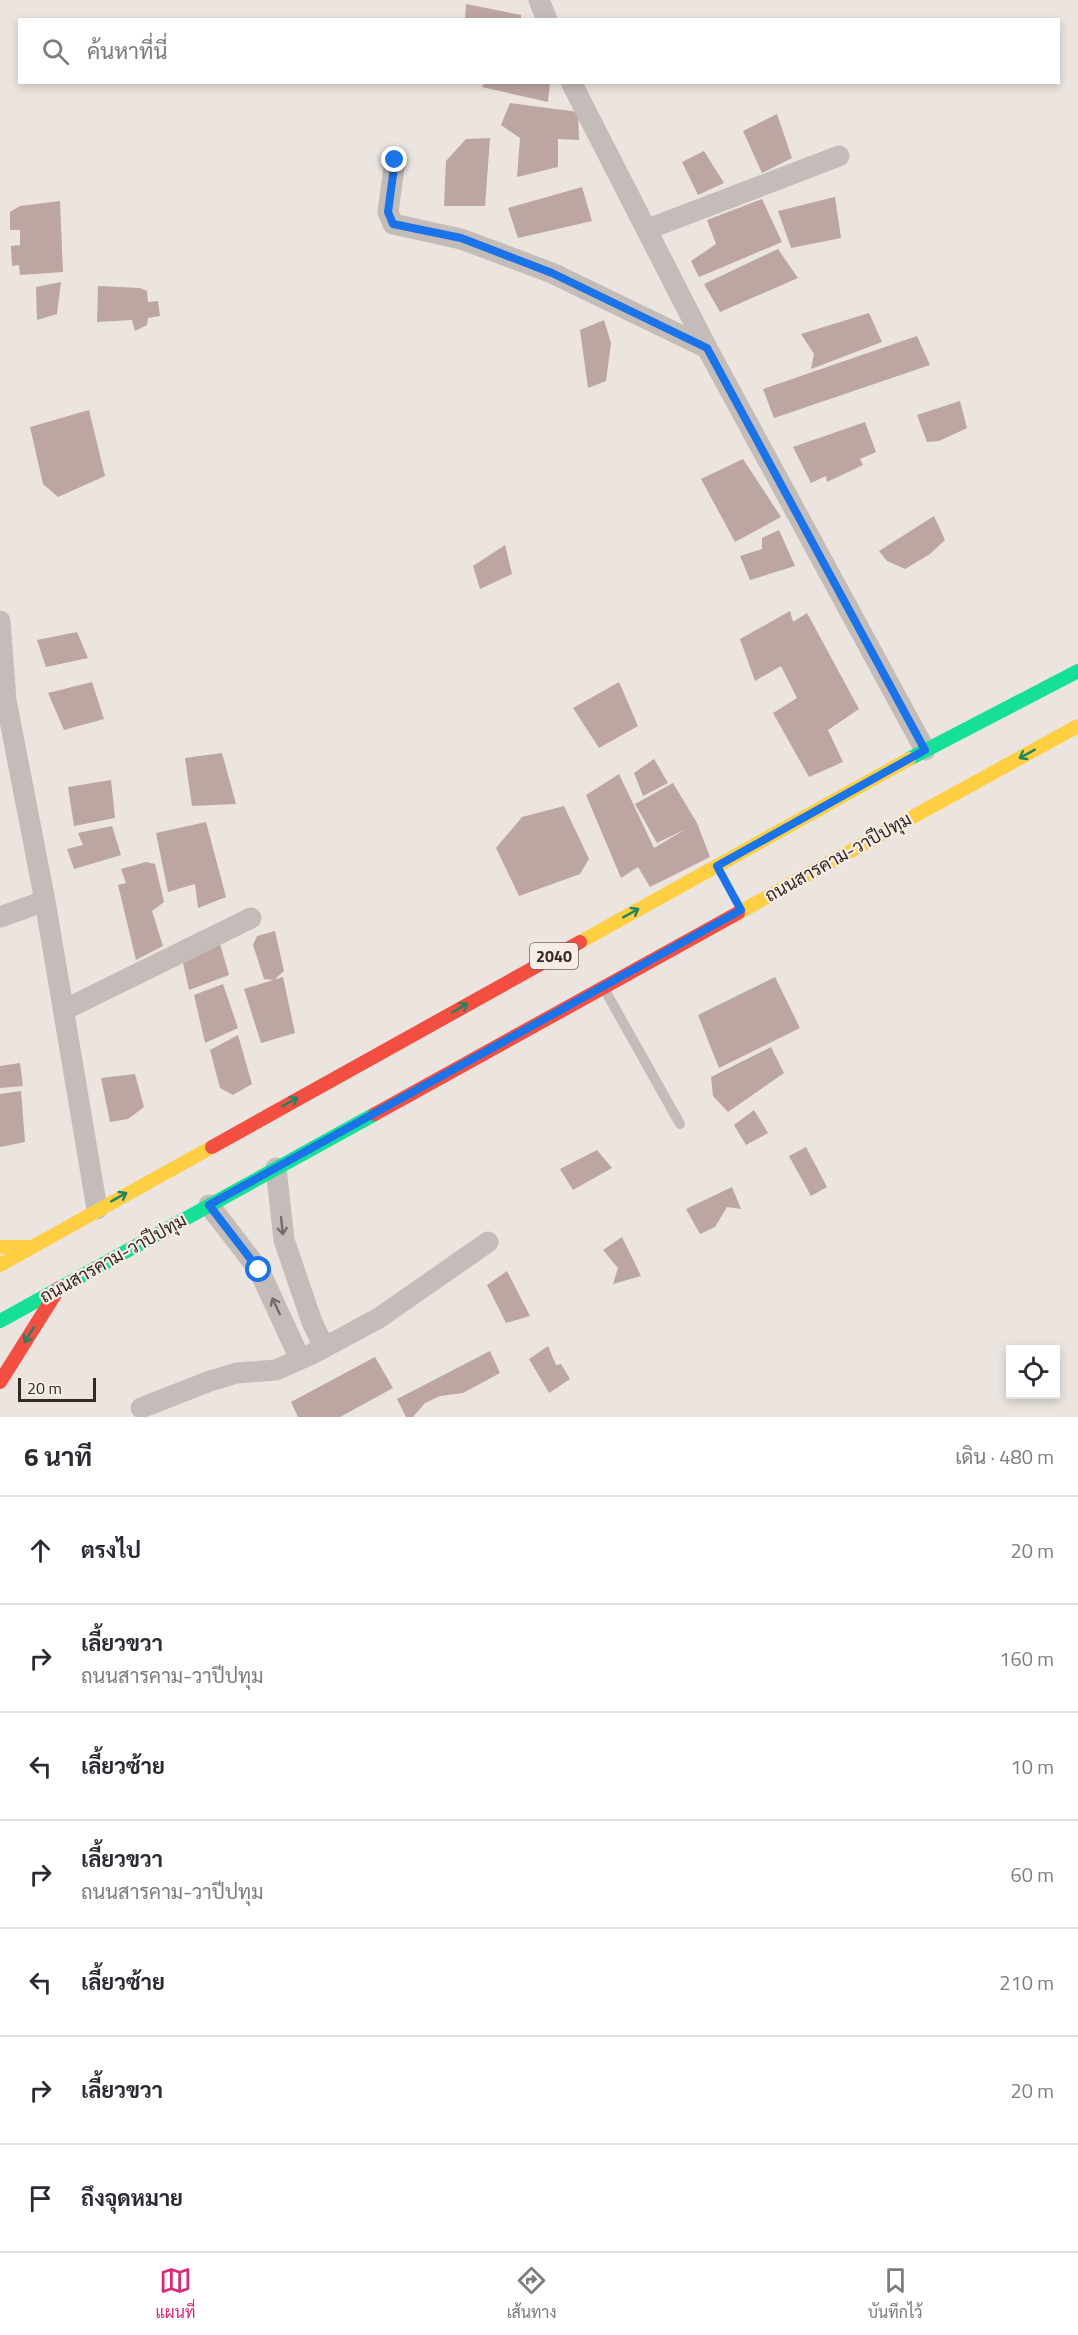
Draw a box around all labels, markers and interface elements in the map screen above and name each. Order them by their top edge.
search box [18,18,1060,84]
text: ค้นหาที่นี่ [87,34,167,68]
icon: search [39,35,72,68]
route end [381,146,407,172]
one-way arrow [1018,749,1036,760]
street label: ถนนสารคาม-วาปีปทุม [760,805,916,909]
one-way arrow [622,907,639,919]
road number: 2040 [530,943,578,969]
one-way arrow [451,1002,469,1013]
one-way arrow [281,1096,298,1108]
one-way arrow [110,1191,128,1202]
street label: ถนนสารคาม-วาปีปทุม [35,1206,191,1310]
one-way arrow [277,1215,288,1235]
route start [245,1256,271,1282]
one-way arrow [269,1297,281,1315]
one-way arrow [23,1326,35,1343]
map controls [1006,1345,1060,1399]
button: locate [1006,1345,1060,1399]
scale bar [18,1375,96,1402]
text: 20 m [27,1376,62,1400]
text: 6 นาที [24,1437,92,1476]
text: เดิน · 480 m [955,1441,1054,1472]
text: ตรงไป [81,1533,141,1567]
icon: ahead [24,1534,57,1567]
text: 20 m [1010,1535,1054,1566]
text: เลี้ยวขวา [81,1626,163,1660]
icon: right [24,1642,57,1675]
text: 160 m [999,1643,1054,1674]
text: ถนนสารคาม-วาปีปทุม [81,1660,263,1691]
text: เลี้ยวซ้าย [81,1749,165,1783]
icon: left [24,1750,57,1783]
text: 10 m [1010,1751,1054,1782]
text: เลี้ยวขวา [81,1842,163,1876]
icon: right [24,1858,57,1891]
text: 60 m [1010,1859,1054,1890]
text: ถนนสารคาม-วาปีปทุม [81,1876,263,1907]
text: เลี้ยวซ้าย [81,1965,165,1999]
icon: left [24,1966,57,1999]
text: 210 m [999,1967,1054,1998]
text: เลี้ยวขวา [81,2073,163,2107]
icon: right [24,2074,57,2107]
text: 20 m [1010,2075,1054,2106]
text: ถึงจุดหมาย [81,2181,183,2215]
icon: arrive [24,2182,57,2215]
tab: แผนที่ [156,2264,195,2324]
tab: เส้นทาง [507,2264,557,2324]
tab: บันทึกไว้ [868,2264,922,2324]

